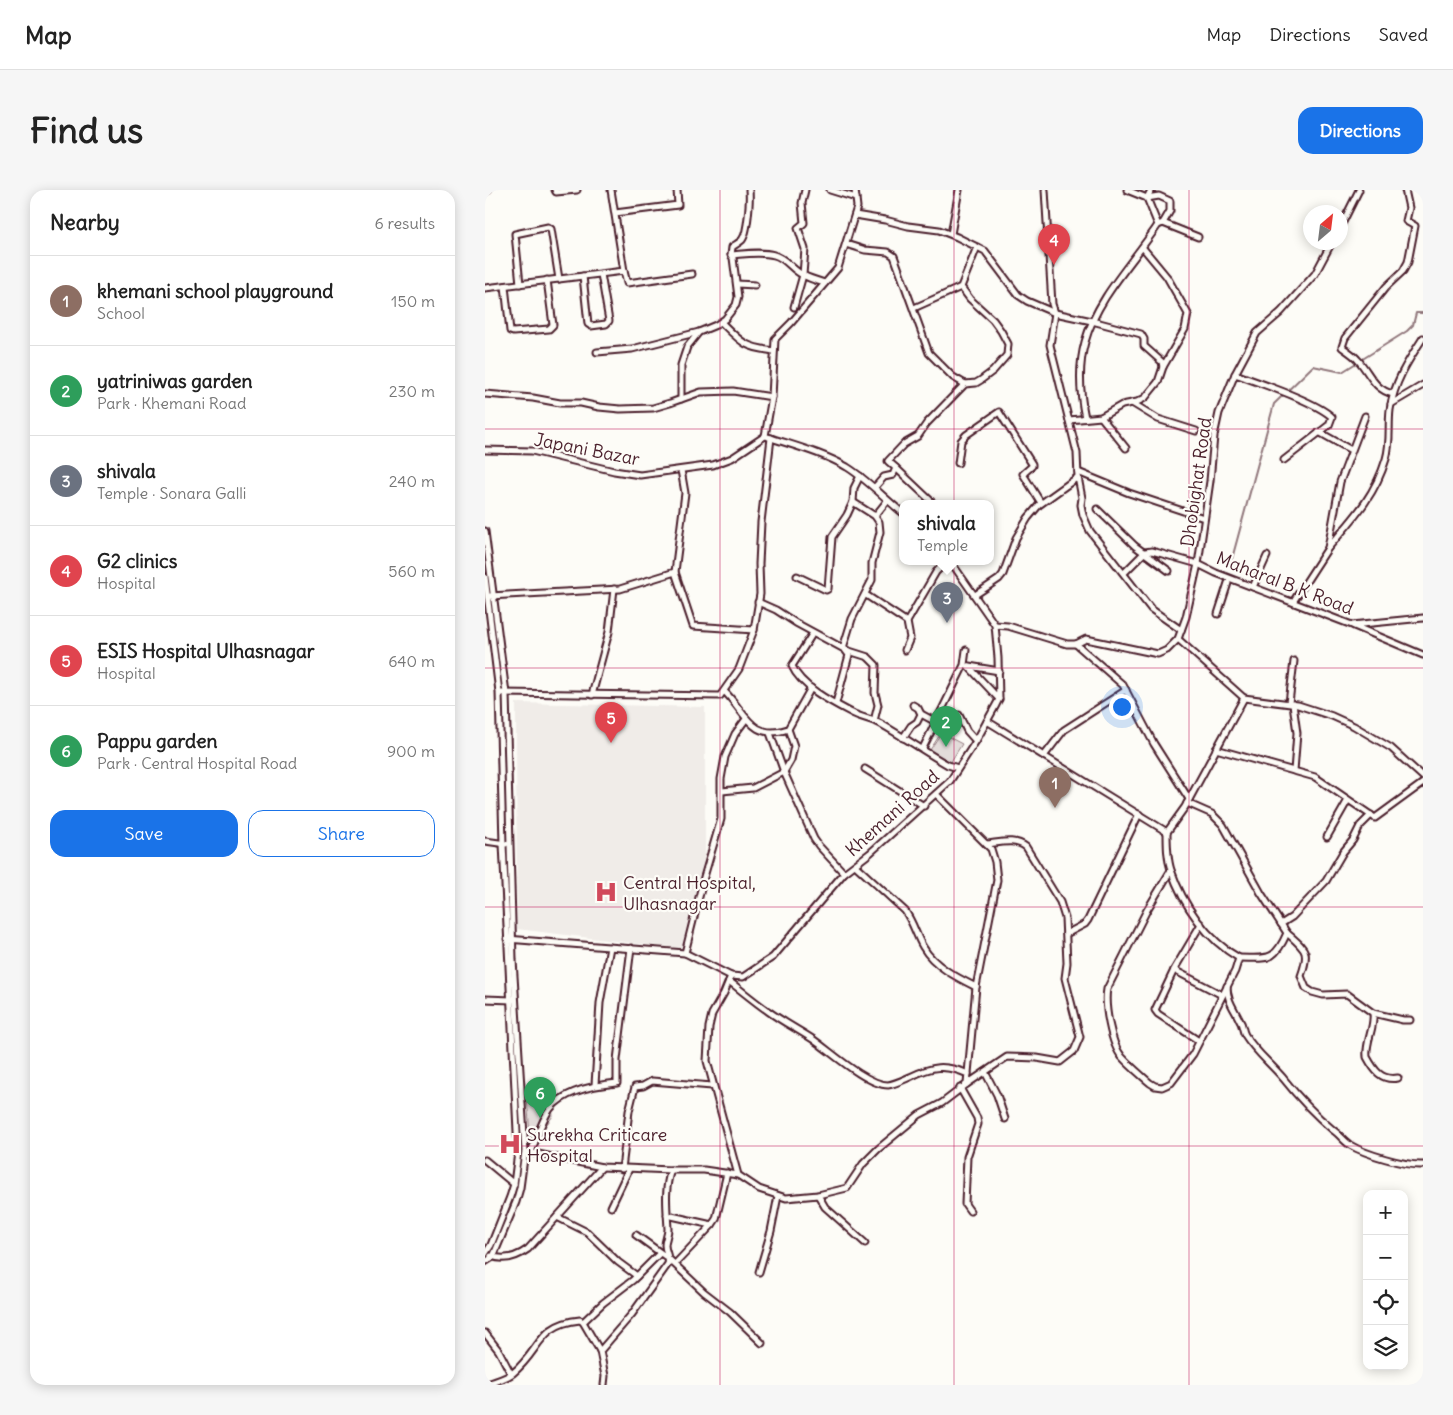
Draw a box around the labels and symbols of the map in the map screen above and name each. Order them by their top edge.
north arrow [1303,205,1348,250]
pin: 4 [1038,224,1070,265]
street label: Dhobighat Road [1176,415,1217,548]
street label: Japani Bazar [532,428,642,471]
street label: Maharal B K Road [1213,546,1357,620]
pin: 3 [931,582,963,623]
your location [1109,694,1135,720]
pin: 5 [595,702,627,743]
pin: 2 [930,706,962,747]
street label: Khemani Road [840,765,944,861]
pin: 1 [1039,767,1071,808]
place label: Central Hospital, Ulhasnagar [623,871,756,915]
hospital icon: Central Hospital, Ulhasnagar [593,879,619,905]
pin: 6 [524,1077,556,1118]
place label: Surekha Criticare Hospital [527,1123,667,1167]
hospital icon: Surekha Criticare Hospital [497,1131,523,1157]

